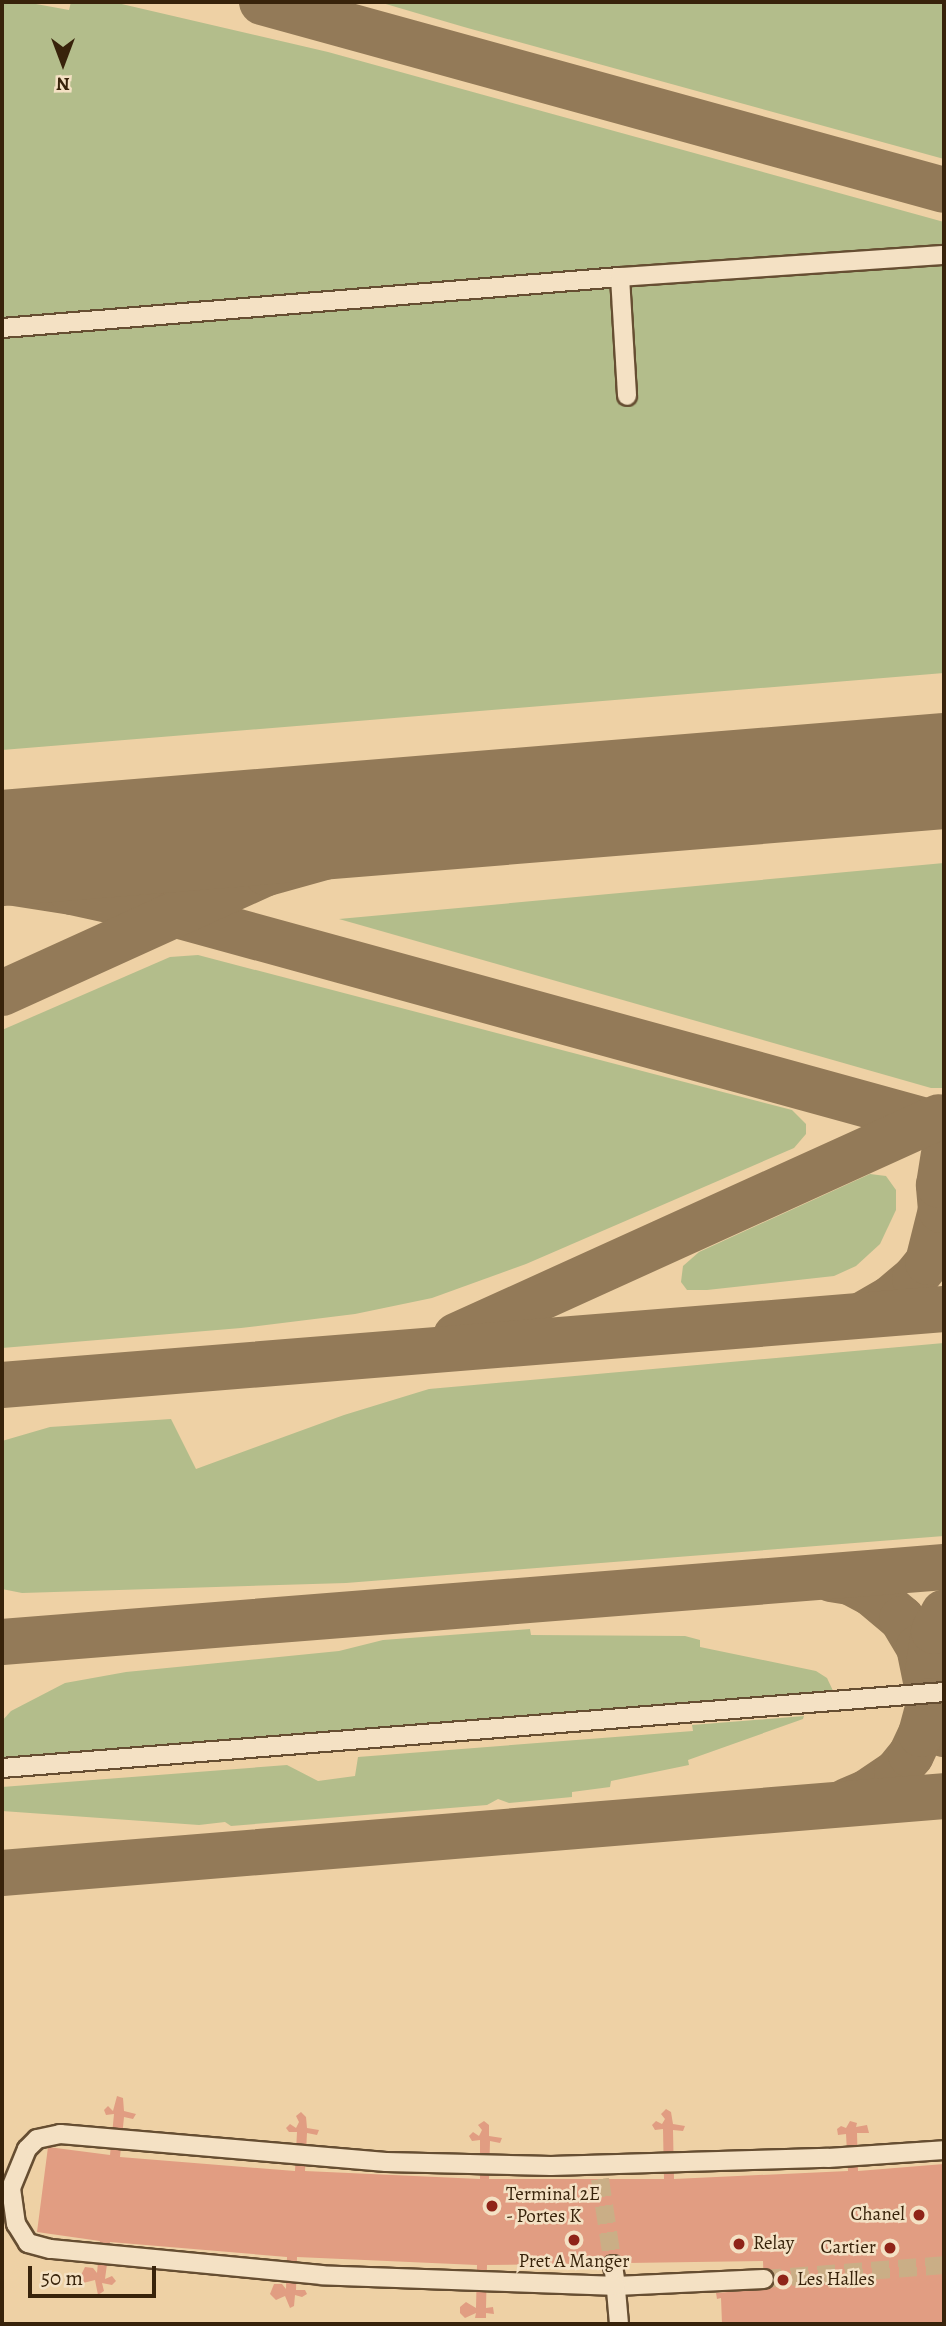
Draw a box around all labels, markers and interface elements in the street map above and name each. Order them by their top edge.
north arrow [28,28,98,98]
text: N [56,71,70,97]
place label: Terminal 2E - Portes K [506,2184,600,2228]
marker: Terminal 2E - Portes K [484,2198,500,2214]
place label: Chanel [851,2204,905,2226]
marker: Chanel [911,2207,927,2223]
marker: Pret A Manger [566,2232,582,2248]
place label: Relay [753,2233,794,2255]
marker: Relay [731,2236,747,2252]
place label: Cartier [821,2237,876,2259]
marker: Cartier [882,2240,898,2256]
place label: Pret A Manger [518,2251,630,2273]
scale bar [32,2252,159,2296]
text: 50 m [41,2264,83,2292]
place label: Les Halles [797,2269,875,2291]
marker: Les Halles [775,2272,791,2288]

